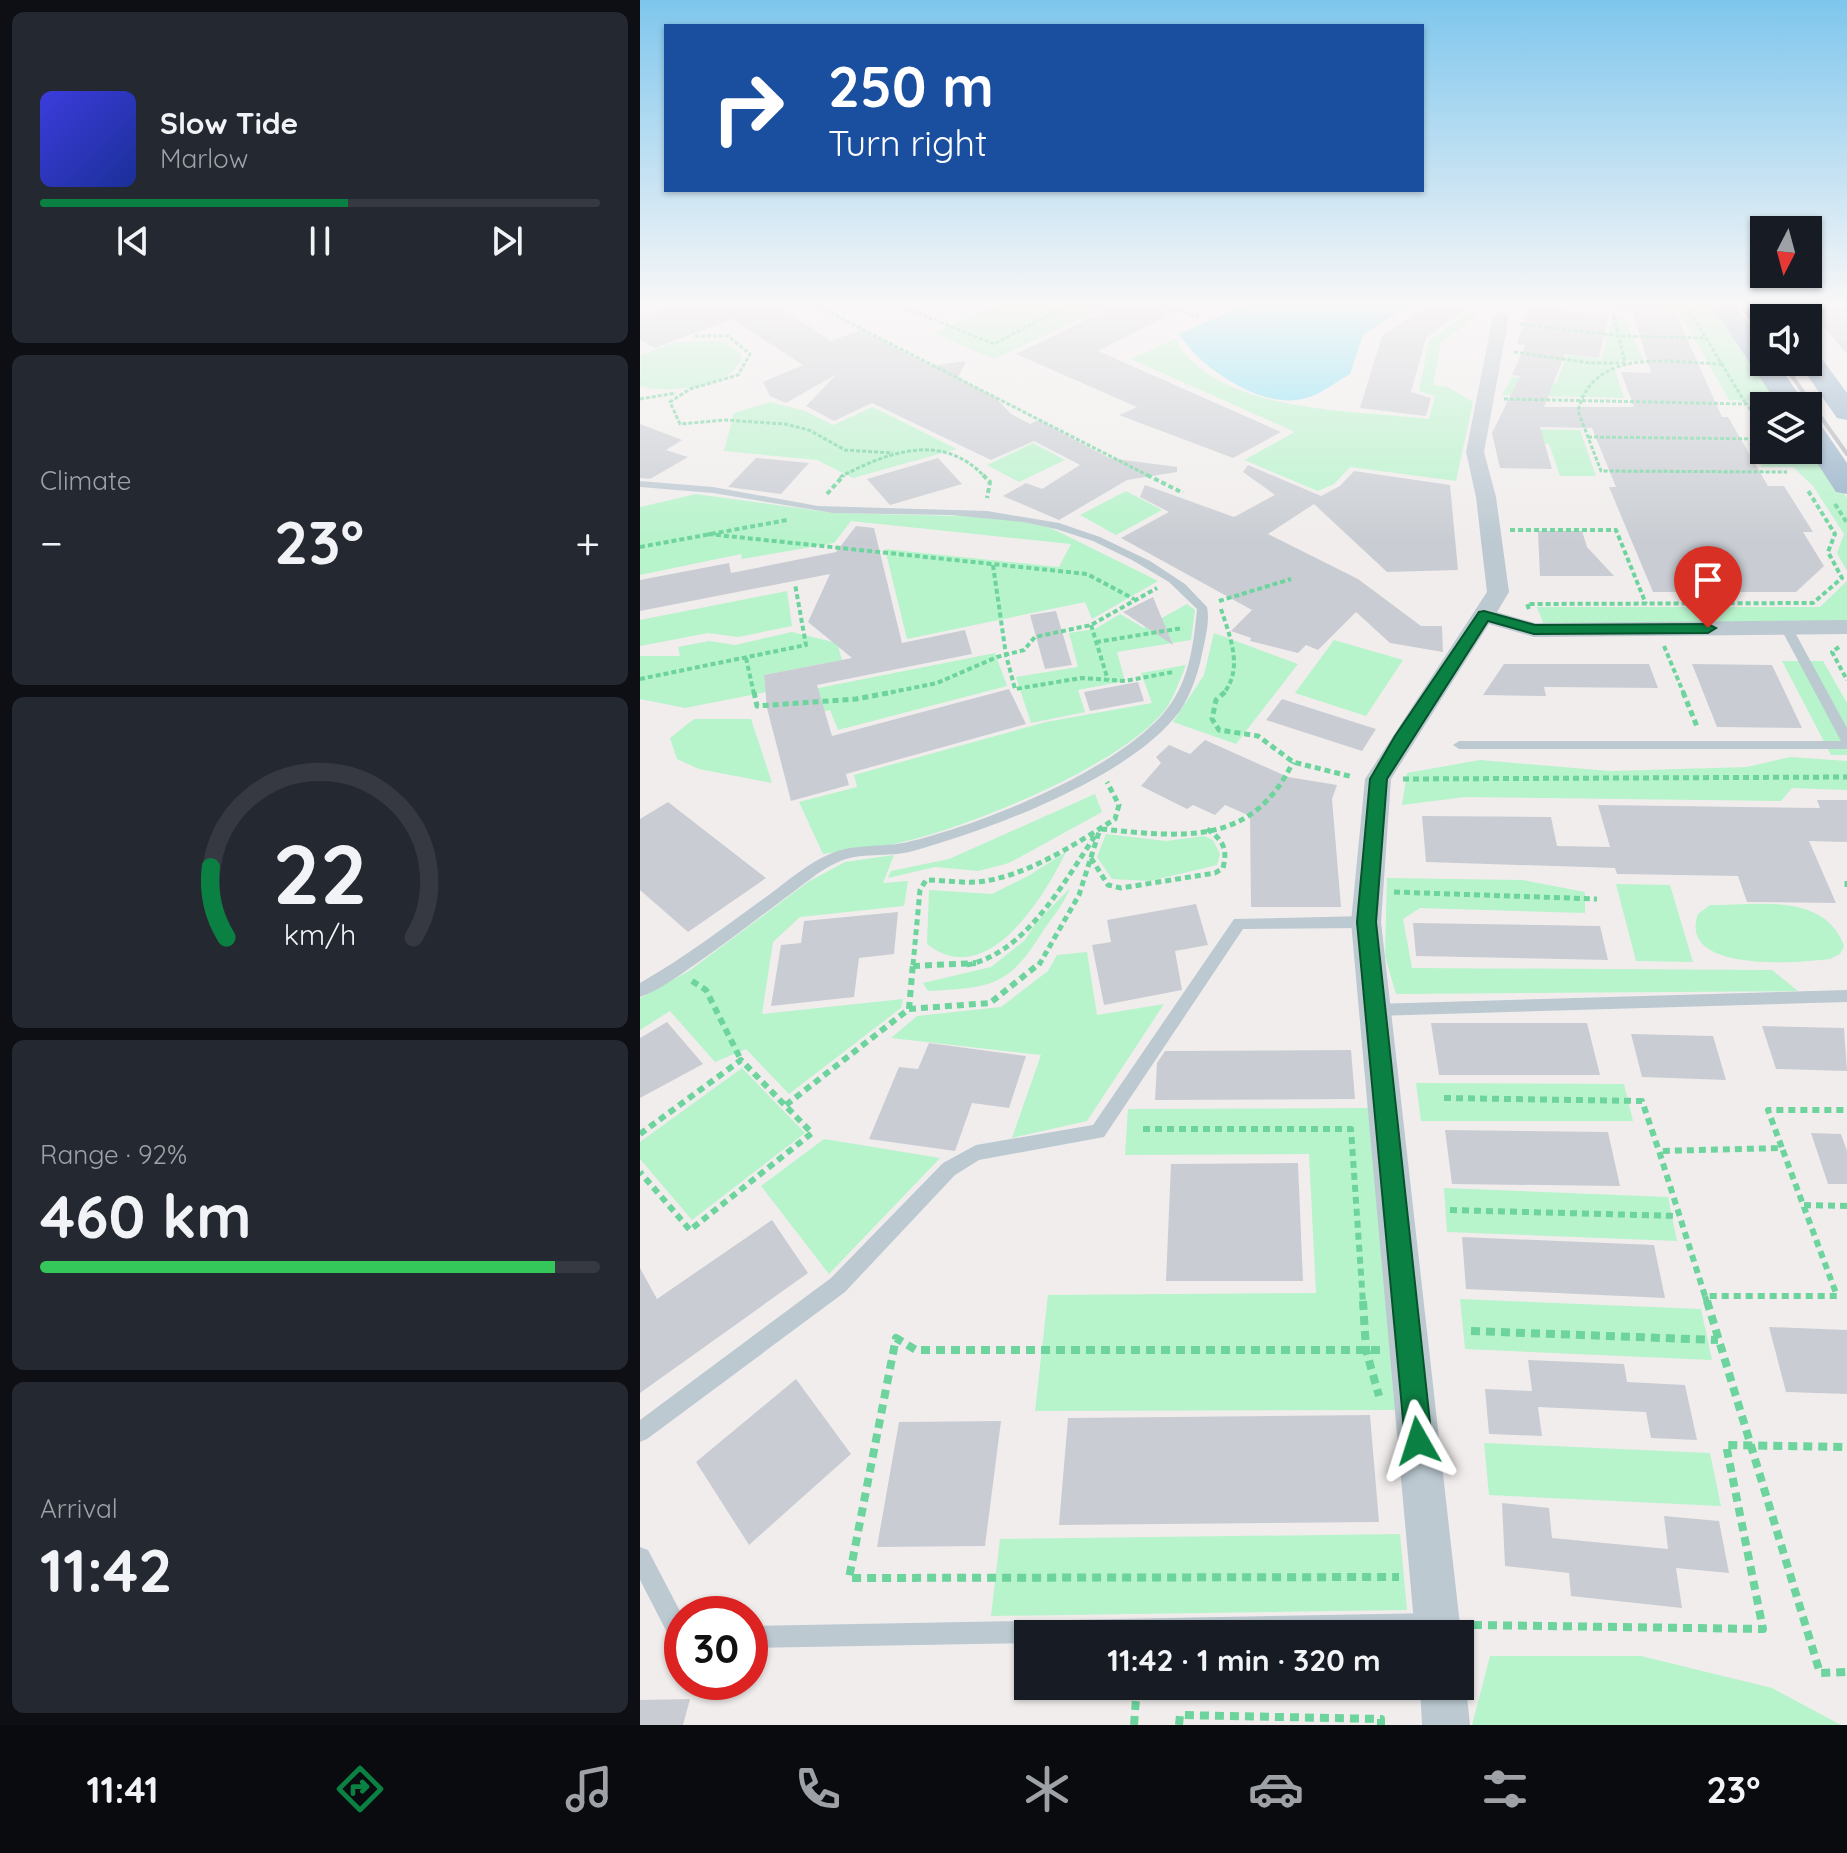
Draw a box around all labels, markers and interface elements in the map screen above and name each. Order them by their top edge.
text: 250 m [828,51,994,121]
icon: right [696,56,800,160]
text: Slow Tide [160,104,298,142]
text: Turn right [828,120,987,165]
text: Marlow [160,142,248,175]
north arrow [1750,216,1822,288]
map controls [1750,216,1822,464]
icon: previous [111,219,155,263]
icon: pause [298,219,342,263]
icon: next [485,219,529,263]
button: sound [1750,304,1822,376]
button: layers [1750,392,1822,464]
text: Climate [40,464,131,497]
text: 23° [274,504,364,579]
text: − [40,515,63,570]
text: + [575,515,600,570]
pin [1674,546,1742,628]
icon: arrive [1686,558,1730,602]
text: 22 [273,821,367,925]
text: km/h [284,917,356,953]
text: Range · 92% [40,1138,187,1171]
text: 460 km [40,1178,252,1253]
position arrow [1376,1399,1460,1483]
text: Arrival [40,1492,118,1525]
text: 11:42 [40,1532,172,1607]
speed limit sign: 30 [664,1596,768,1700]
text: 11:42 · 1 min · 320 m [1107,1641,1381,1679]
icon: directions [332,1761,388,1817]
icon: music [561,1761,617,1817]
icon: phone [790,1761,846,1817]
icon: climate [1019,1761,1075,1817]
icon: car [1248,1761,1304,1817]
icon: filters [1477,1761,1533,1817]
text: 11:41 [87,1767,159,1812]
text: 23° [1706,1767,1760,1812]

